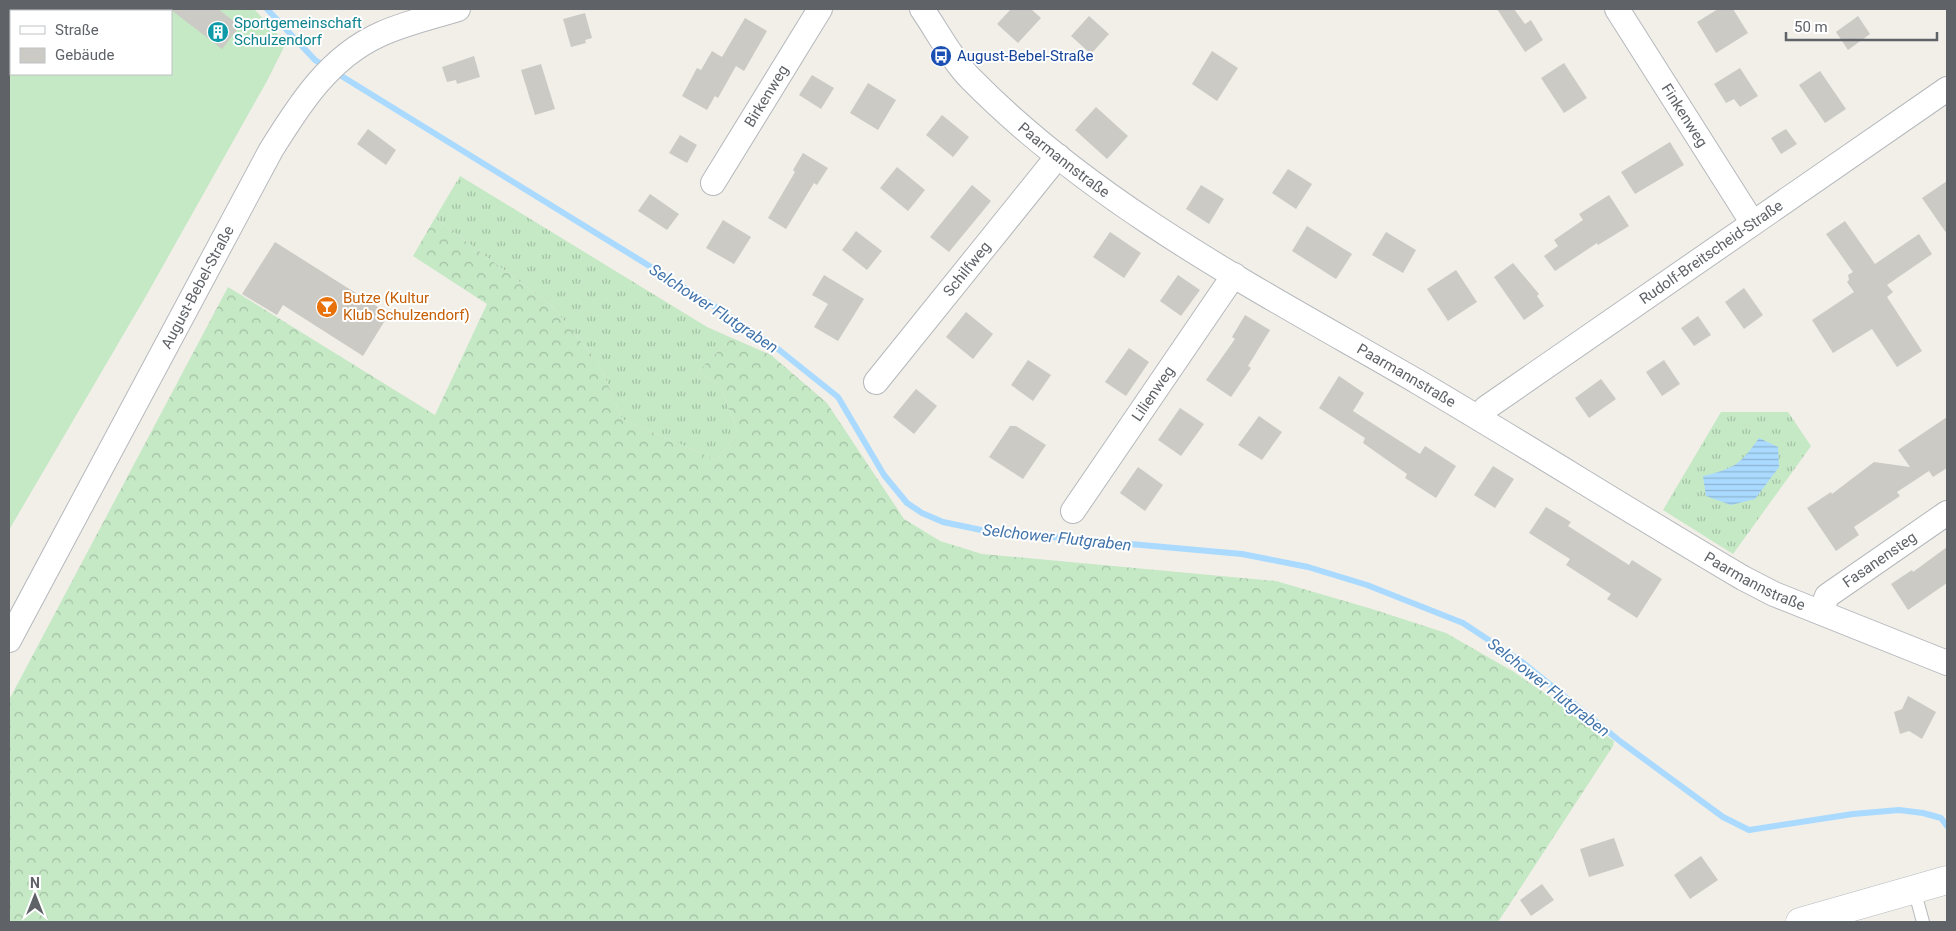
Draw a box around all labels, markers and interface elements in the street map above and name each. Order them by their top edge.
legend [10,10,172,75]
scale bar [1786,10,1937,42]
place label: Sportgemeinschaft Schulzendorf [234,14,362,49]
text: 50 m [1794,18,1828,36]
building icon: Sportgemeinschaft Schulzendorf [206,20,230,44]
text: Straße [55,21,99,39]
bus stop icon: August-Bebel-Straße [929,44,953,68]
text: Gebäude [55,46,114,64]
place label: August-Bebel-Straße [957,47,1094,65]
street label: Birkenweg [741,62,792,130]
street label: Finkenweg [1658,80,1711,151]
street label: Paarmannstraße [1014,119,1113,201]
street label: Rudolf-Breitscheid-Straße [1636,196,1786,308]
street label: August-Bebel-Straße [157,223,238,352]
street label: Schilfweg [939,238,994,300]
water label: Selchower Flutgraben [646,260,782,357]
place label: Butze (Kultur Klub Schulzendorf) [343,289,470,324]
bar icon: Butze (Kultur Klub Schulzendorf) [315,295,339,319]
street label: Paarmannstraße [1354,340,1459,411]
street label: Lilienweg [1128,363,1178,425]
water label: Selchower Flutgraben [982,520,1132,555]
street label: Fasanensteg [1839,528,1920,591]
street label: Paarmannstraße [1701,548,1808,615]
water label: Selchower Flutgraben [1484,634,1613,741]
north arrow [10,871,60,921]
text: N [30,875,40,891]

